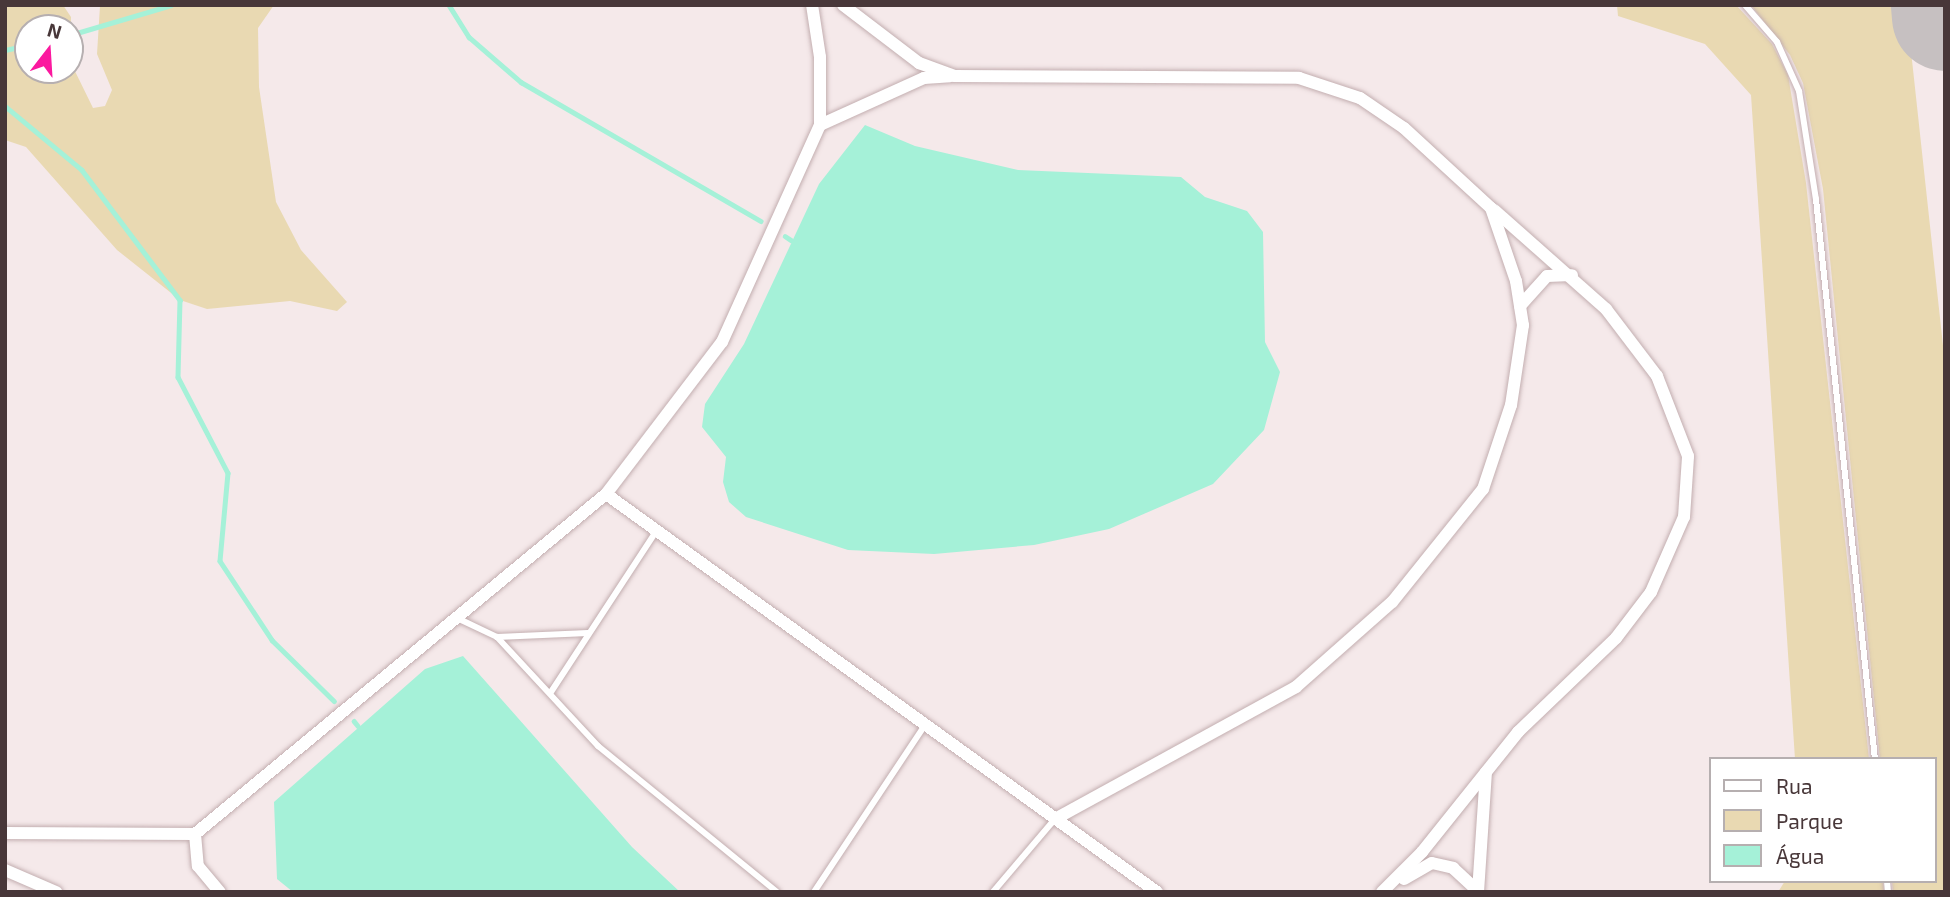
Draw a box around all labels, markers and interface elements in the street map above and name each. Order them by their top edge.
north arrow [14,14,84,84]
text: N [45,17,65,43]
legend [1708,757,1936,883]
text: Rua [1776,773,1812,798]
text: Parque [1776,808,1843,833]
text: Água [1776,843,1824,868]

